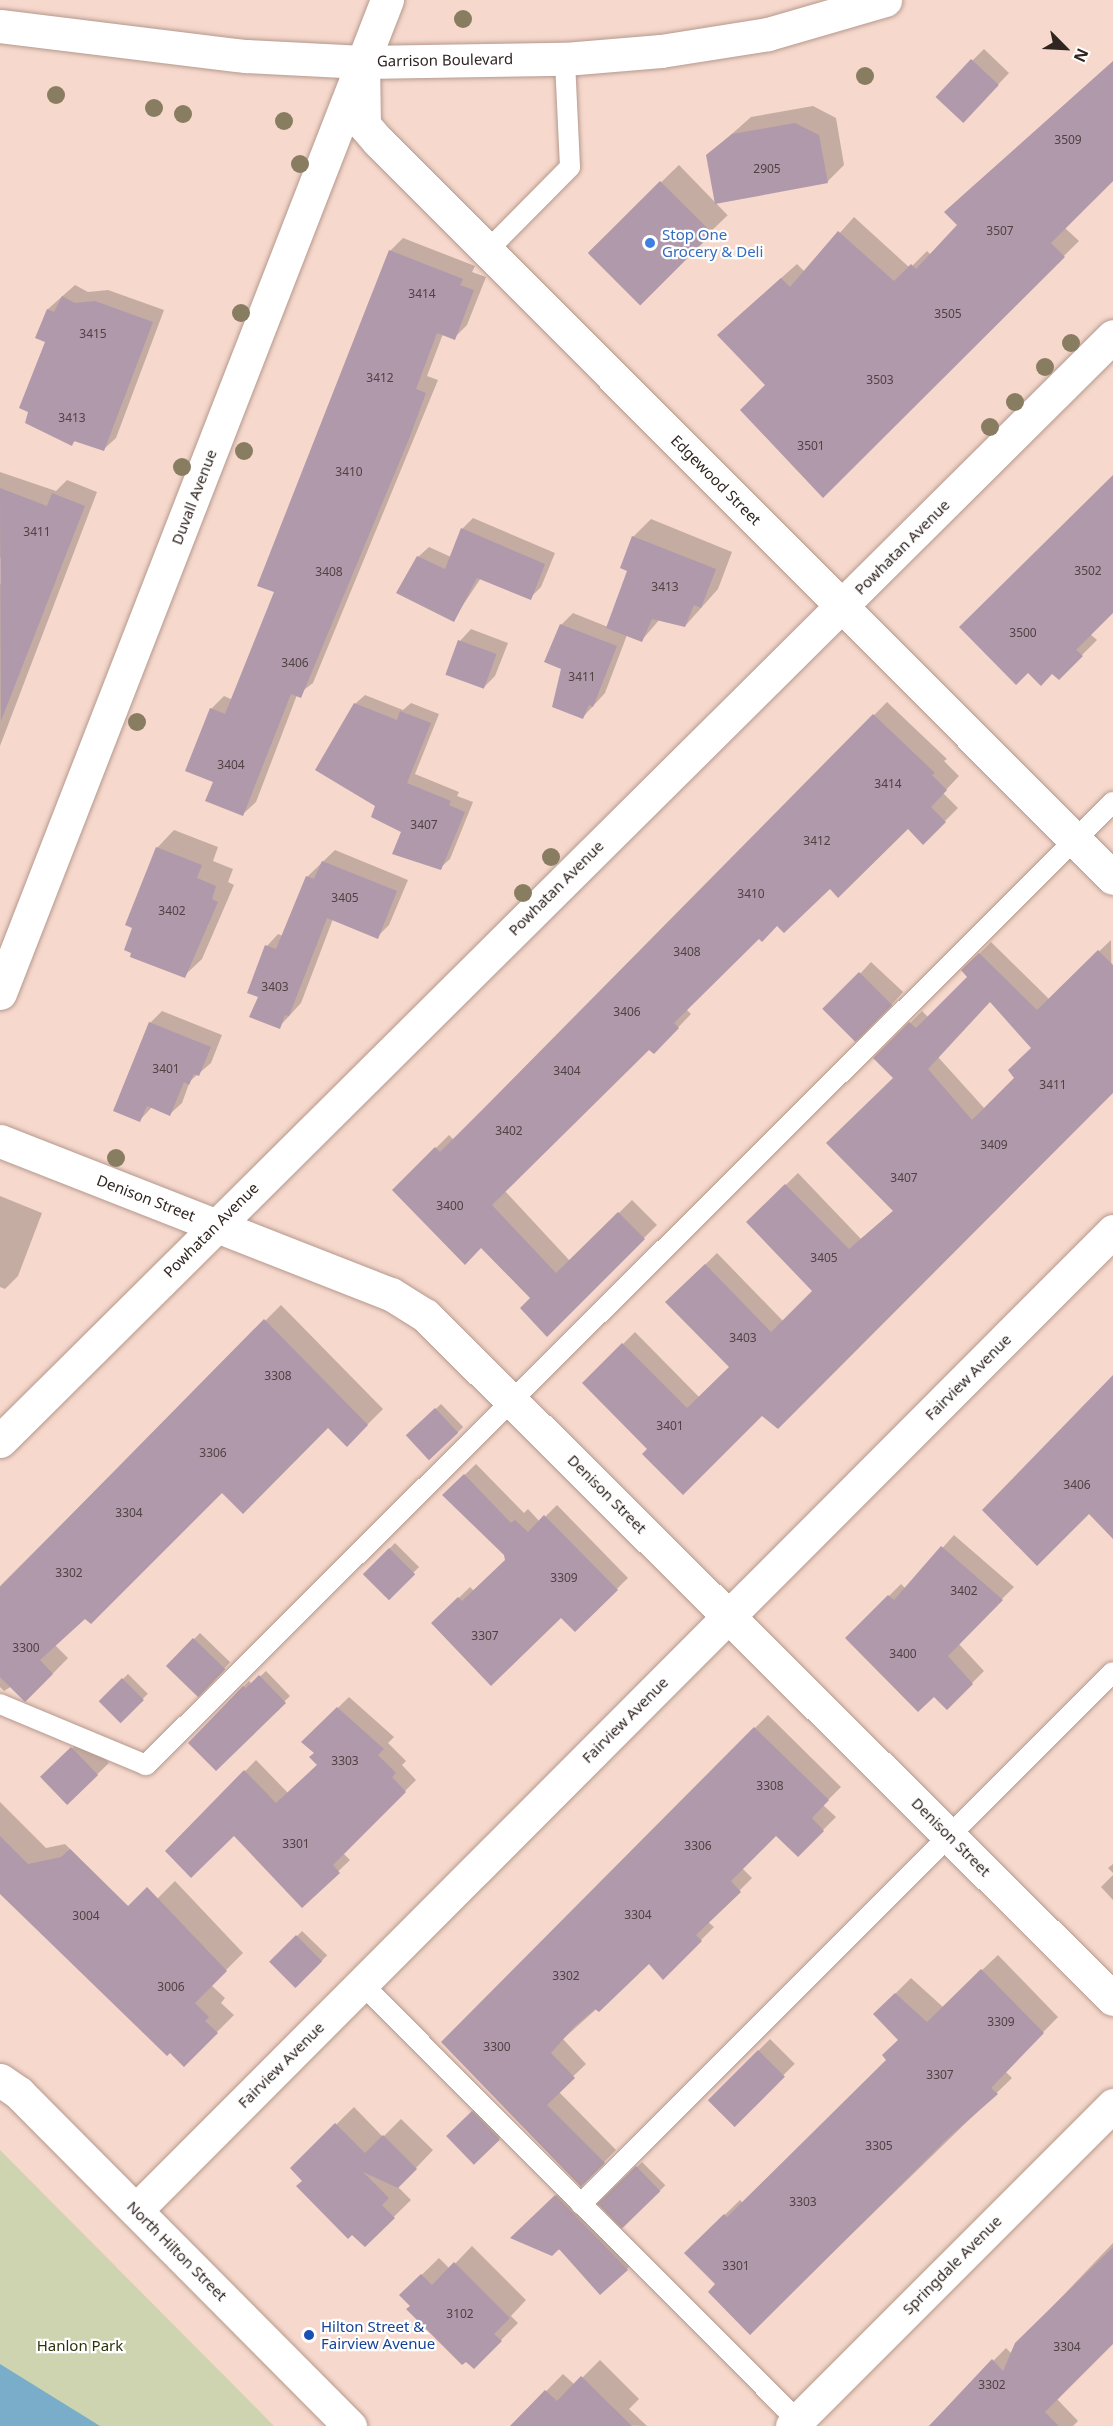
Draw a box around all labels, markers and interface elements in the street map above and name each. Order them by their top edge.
north arrow [1035,18,1095,78]
text: N [1069,45,1094,66]
street label: Garrison Boulevard [377,50,513,70]
house number: 3509 [1054,133,1082,147]
house number: 2905 [753,162,781,176]
house number: 3507 [986,224,1014,238]
place label: Stop One Grocery & Deli [662,225,763,260]
marker: Stop One Grocery & Deli [643,236,657,250]
house number: 3414 [408,287,436,301]
house number: 3505 [934,307,962,321]
house number: 3415 [79,327,107,341]
house number: 3412 [366,371,394,385]
house number: 3503 [866,373,894,387]
house number: 3413 [58,411,86,425]
street label: Edgewood Street [667,431,765,529]
house number: 3501 [797,439,825,453]
street label: Duvall Avenue [168,447,220,547]
house number: 3410 [335,465,363,479]
street label: Powhatan Avenue [851,496,953,598]
house number: 3411 [23,525,51,539]
house number: 3502 [1074,564,1102,578]
house number: 3408 [315,565,343,579]
house number: 3413 [651,580,679,594]
house number: 3500 [1009,626,1037,640]
house number: 3406 [281,656,309,670]
house number: 3411 [568,670,596,684]
house number: 3404 [217,758,245,772]
house number: 3414 [874,777,902,791]
house number: 3407 [410,818,438,832]
house number: 3412 [803,834,831,848]
street label: Powhatan Avenue [505,837,607,939]
house number: 3410 [737,887,765,901]
house number: 3405 [331,891,359,905]
house number: 3402 [158,904,186,918]
house number: 3408 [673,945,701,959]
house number: 3403 [261,980,289,994]
house number: 3406 [613,1005,641,1019]
house number: 3401 [152,1062,180,1076]
house number: 3404 [553,1064,581,1078]
house number: 3411 [1039,1078,1067,1092]
house number: 3402 [495,1124,523,1138]
house number: 3409 [980,1138,1008,1152]
street label: Denison Street [94,1171,198,1225]
house number: 3407 [890,1171,918,1185]
street label: Powhatan Avenue [160,1179,262,1281]
house number: 3400 [436,1199,464,1213]
house number: 3405 [810,1251,838,1265]
street label: Fairview Avenue [921,1330,1015,1424]
house number: 3403 [729,1331,757,1345]
house number: 3308 [264,1369,292,1383]
house number: 3401 [656,1419,684,1433]
house number: 3306 [199,1446,227,1460]
street label: Denison Street [564,1451,650,1537]
house number: 3406 [1063,1478,1091,1492]
house number: 3304 [115,1506,143,1520]
house number: 3302 [55,1566,83,1580]
house number: 3309 [550,1571,578,1585]
house number: 3402 [950,1584,978,1598]
house number: 3307 [471,1629,499,1643]
house number: 3300 [12,1641,40,1655]
house number: 3400 [889,1647,917,1661]
street label: Fairview Avenue [578,1673,672,1767]
house number: 3303 [331,1754,359,1768]
house number: 3308 [756,1779,784,1793]
street label: Denison Street [908,1794,994,1880]
house number: 3301 [282,1837,310,1851]
house number: 3306 [684,1839,712,1853]
house number: 3304 [624,1908,652,1922]
house number: 3004 [72,1909,100,1923]
house number: 3302 [552,1969,580,1983]
house number: 3006 [157,1980,185,1994]
house number: 3309 [987,2015,1015,2029]
street label: Fairview Avenue [234,2018,328,2112]
house number: 3300 [483,2040,511,2054]
house number: 3307 [926,2068,954,2082]
house number: 3305 [865,2139,893,2153]
house number: 3303 [789,2195,817,2209]
street label: North Hilton Street [123,2197,231,2305]
street label: Springdale Avenue [899,2212,1005,2318]
house number: 3301 [722,2259,750,2273]
house number: 3102 [446,2307,474,2321]
place label: Hilton Street & Fairview Avenue [321,2317,435,2352]
marker: Hilton Street & Fairview Avenue [302,2328,316,2342]
park label: Hanlon Park [37,2337,123,2355]
house number: 3304 [1053,2340,1081,2354]
house number: 3302 [978,2378,1006,2392]

